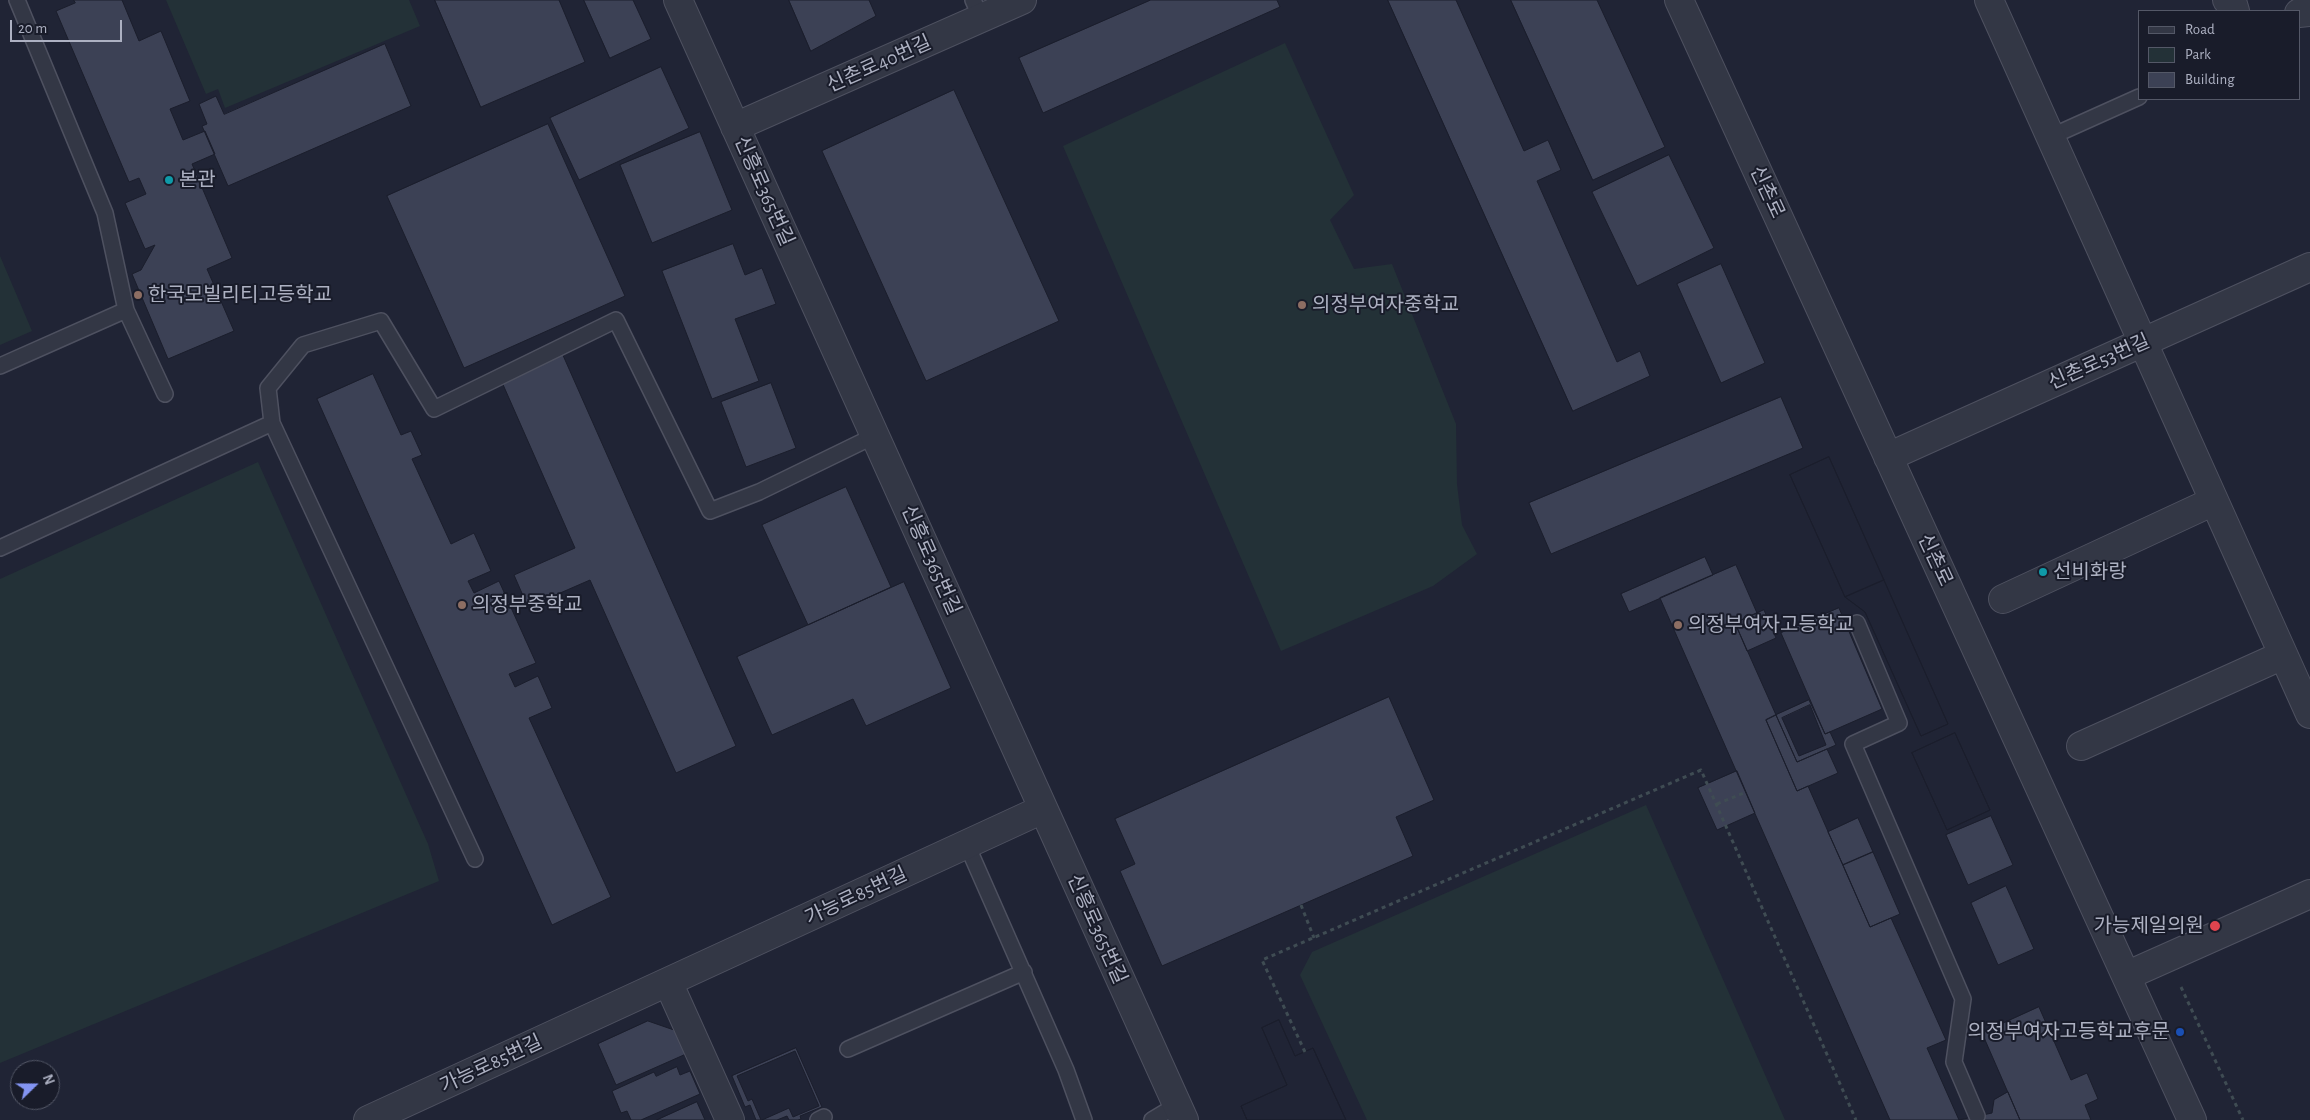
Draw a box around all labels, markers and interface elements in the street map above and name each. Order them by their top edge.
scale bar [12,10,125,42]
legend [2138,10,2300,100]
text: 20 m [18,21,47,36]
text: Road [2185,22,2215,37]
street label: 신촌로40번길 [823,30,935,98]
text: Park [2185,47,2211,62]
text: Building [2185,72,2235,87]
street label: 신흥로365번길 [729,132,799,250]
street label: 신촌로 [1744,162,1790,222]
place label: 본관 [179,168,216,192]
marker: 본관 [163,174,175,186]
place label: 한국모빌리티고등학교 [148,283,332,307]
marker: 한국모빌리티고등학교 [132,289,144,301]
place label: 의정부여자중학교 [1312,293,1459,317]
marker: 의정부여자중학교 [1296,299,1308,311]
street label: 신촌로53번길 [2045,329,2153,395]
street label: 신흥로365번길 [896,501,966,619]
street label: 신촌로 [1912,530,1958,590]
place label: 선비화랑 [2053,560,2127,584]
marker: 선비화랑 [2037,566,2049,578]
place label: 의정부중학교 [472,593,582,617]
marker: 의정부중학교 [456,599,468,611]
place label: 의정부여자고등학교 [1688,613,1854,637]
marker: 의정부여자고등학교 [1672,619,1684,631]
street label: 가능로85번길 [801,862,911,930]
street label: 신흥로365번길 [1062,870,1132,988]
place label: 가능제일의원 [2094,914,2204,938]
marker: 가능제일의원 [2208,919,2222,933]
place label: 의정부여자고등학교후문 [1968,1020,2170,1044]
marker: 의정부여자고등학교후문 [2174,1026,2186,1038]
street label: 가능로85번길 [436,1030,546,1098]
north arrow [10,1060,60,1110]
text: N [40,1073,56,1087]

